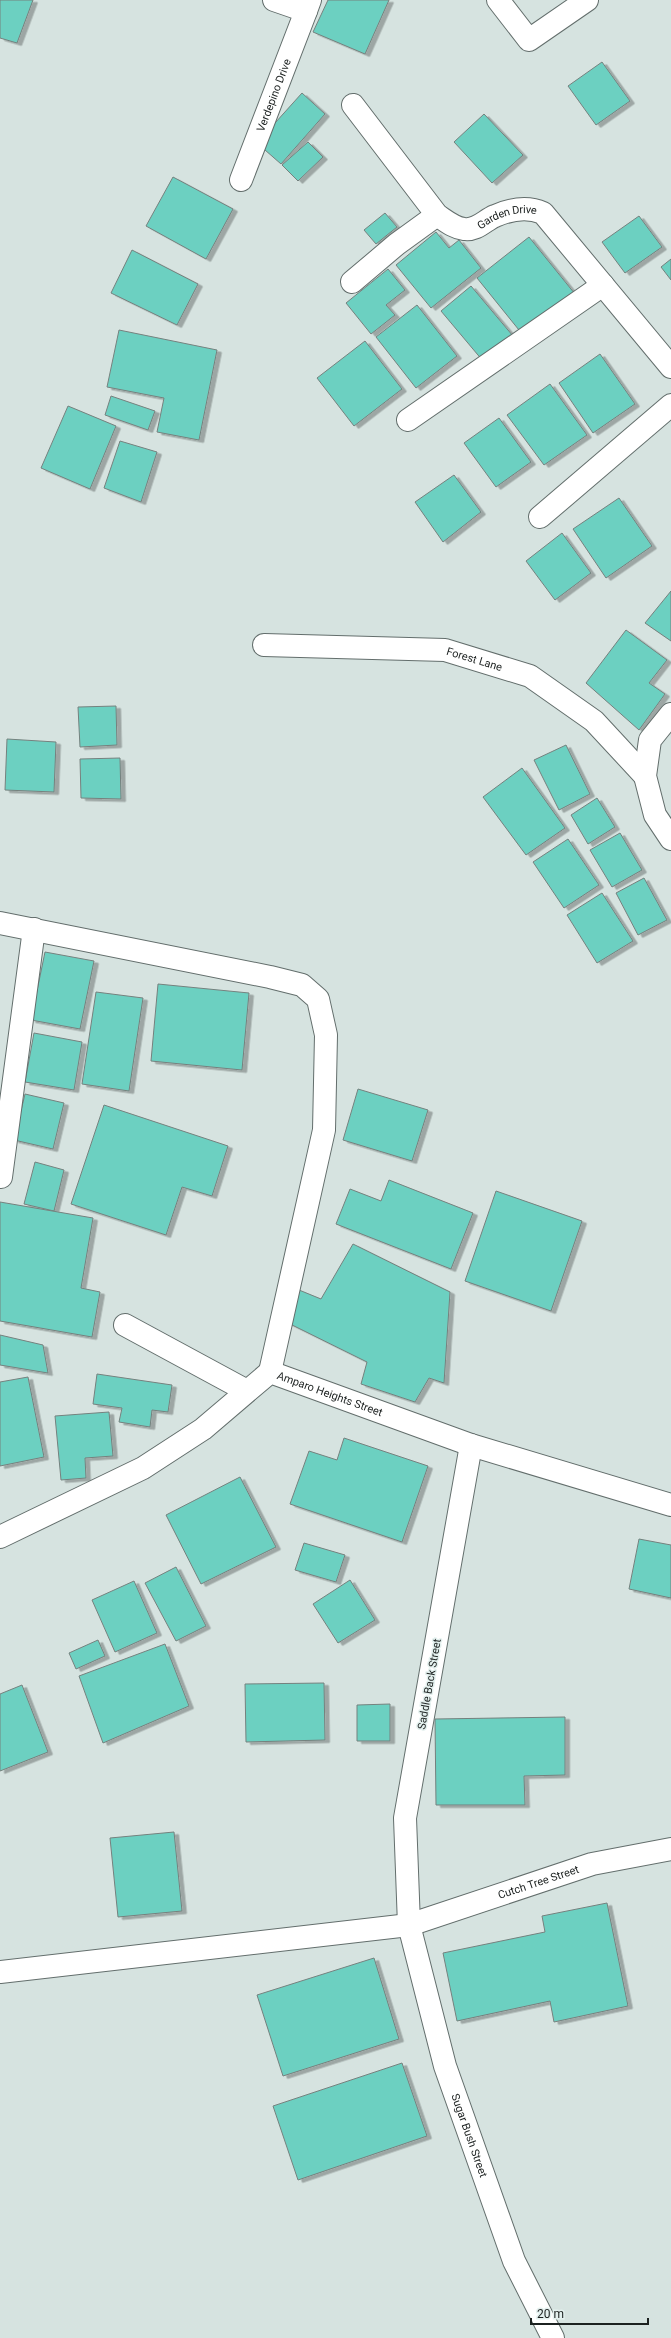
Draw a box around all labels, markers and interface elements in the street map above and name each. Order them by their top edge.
street label: Verdepino Drive [254,57,294,134]
street label: Garden Drive [475,203,538,232]
street label: Forest Lane [445,645,504,674]
street label: Amparo Heights Street [275,1369,385,1419]
street label: Saddle Back Street [415,1637,444,1731]
street label: Cutch Tree Street [496,1863,581,1902]
street label: Sugar Bush Street [448,2092,490,2179]
scale bar [531,2300,648,2326]
text: 20 m [537,2307,564,2321]

